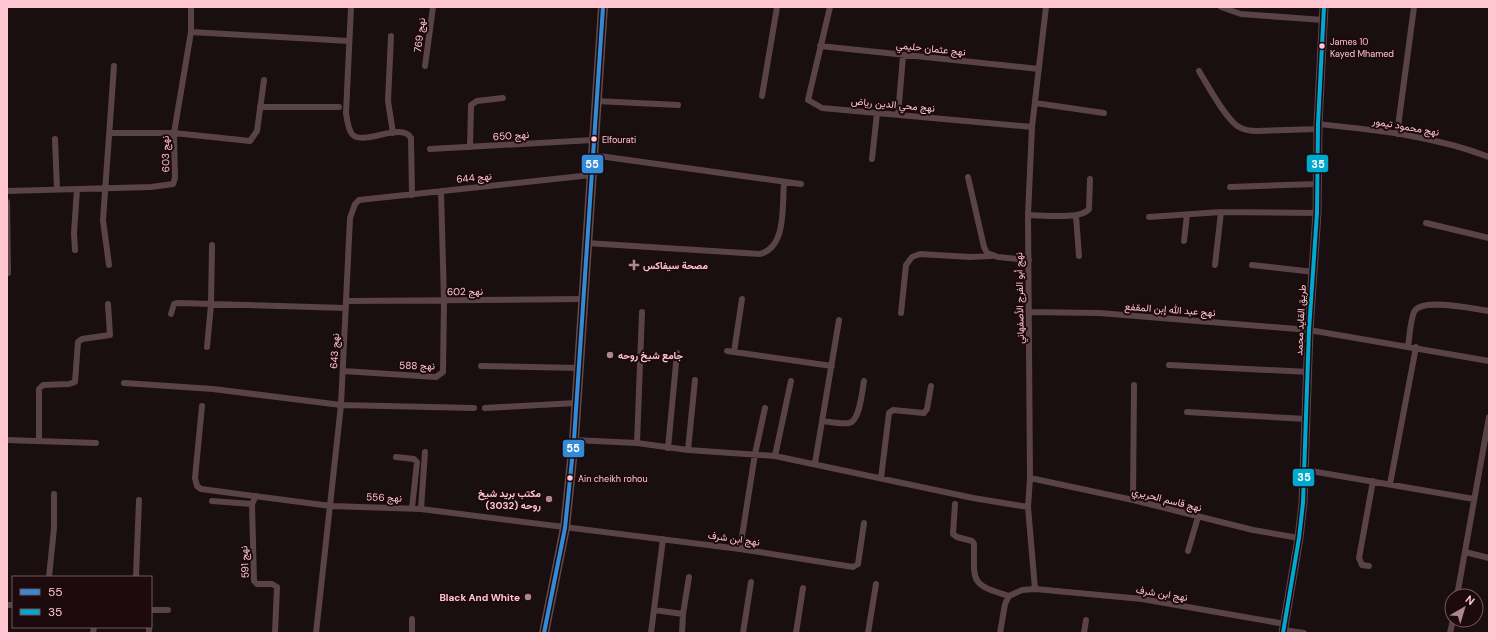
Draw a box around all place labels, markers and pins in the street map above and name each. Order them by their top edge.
place label: James 10 Kayed Mhamed [1330,36,1394,60]
marker: James 10 Kayed Mhamed [1317,41,1327,51]
marker: Elfourati [589,134,599,144]
place label: Elfourati [602,134,636,146]
marker: مصحة سيفاكس [628,259,640,271]
place label: مصحة سيفاكس [643,259,708,272]
place label: جامع شيخ روحه [618,349,683,363]
marker: جامع شيخ روحه [605,350,615,360]
marker: Ain cheikh rohou [565,473,575,483]
place label: Ain cheikh rohou [578,473,648,485]
place label: مكتب بريد شيخ روحه (3032) [478,487,542,512]
marker: مكتب بريد شيخ روحه (3032) [544,494,554,504]
place label: Black And White [439,591,520,604]
marker: Black And White [523,592,533,602]

